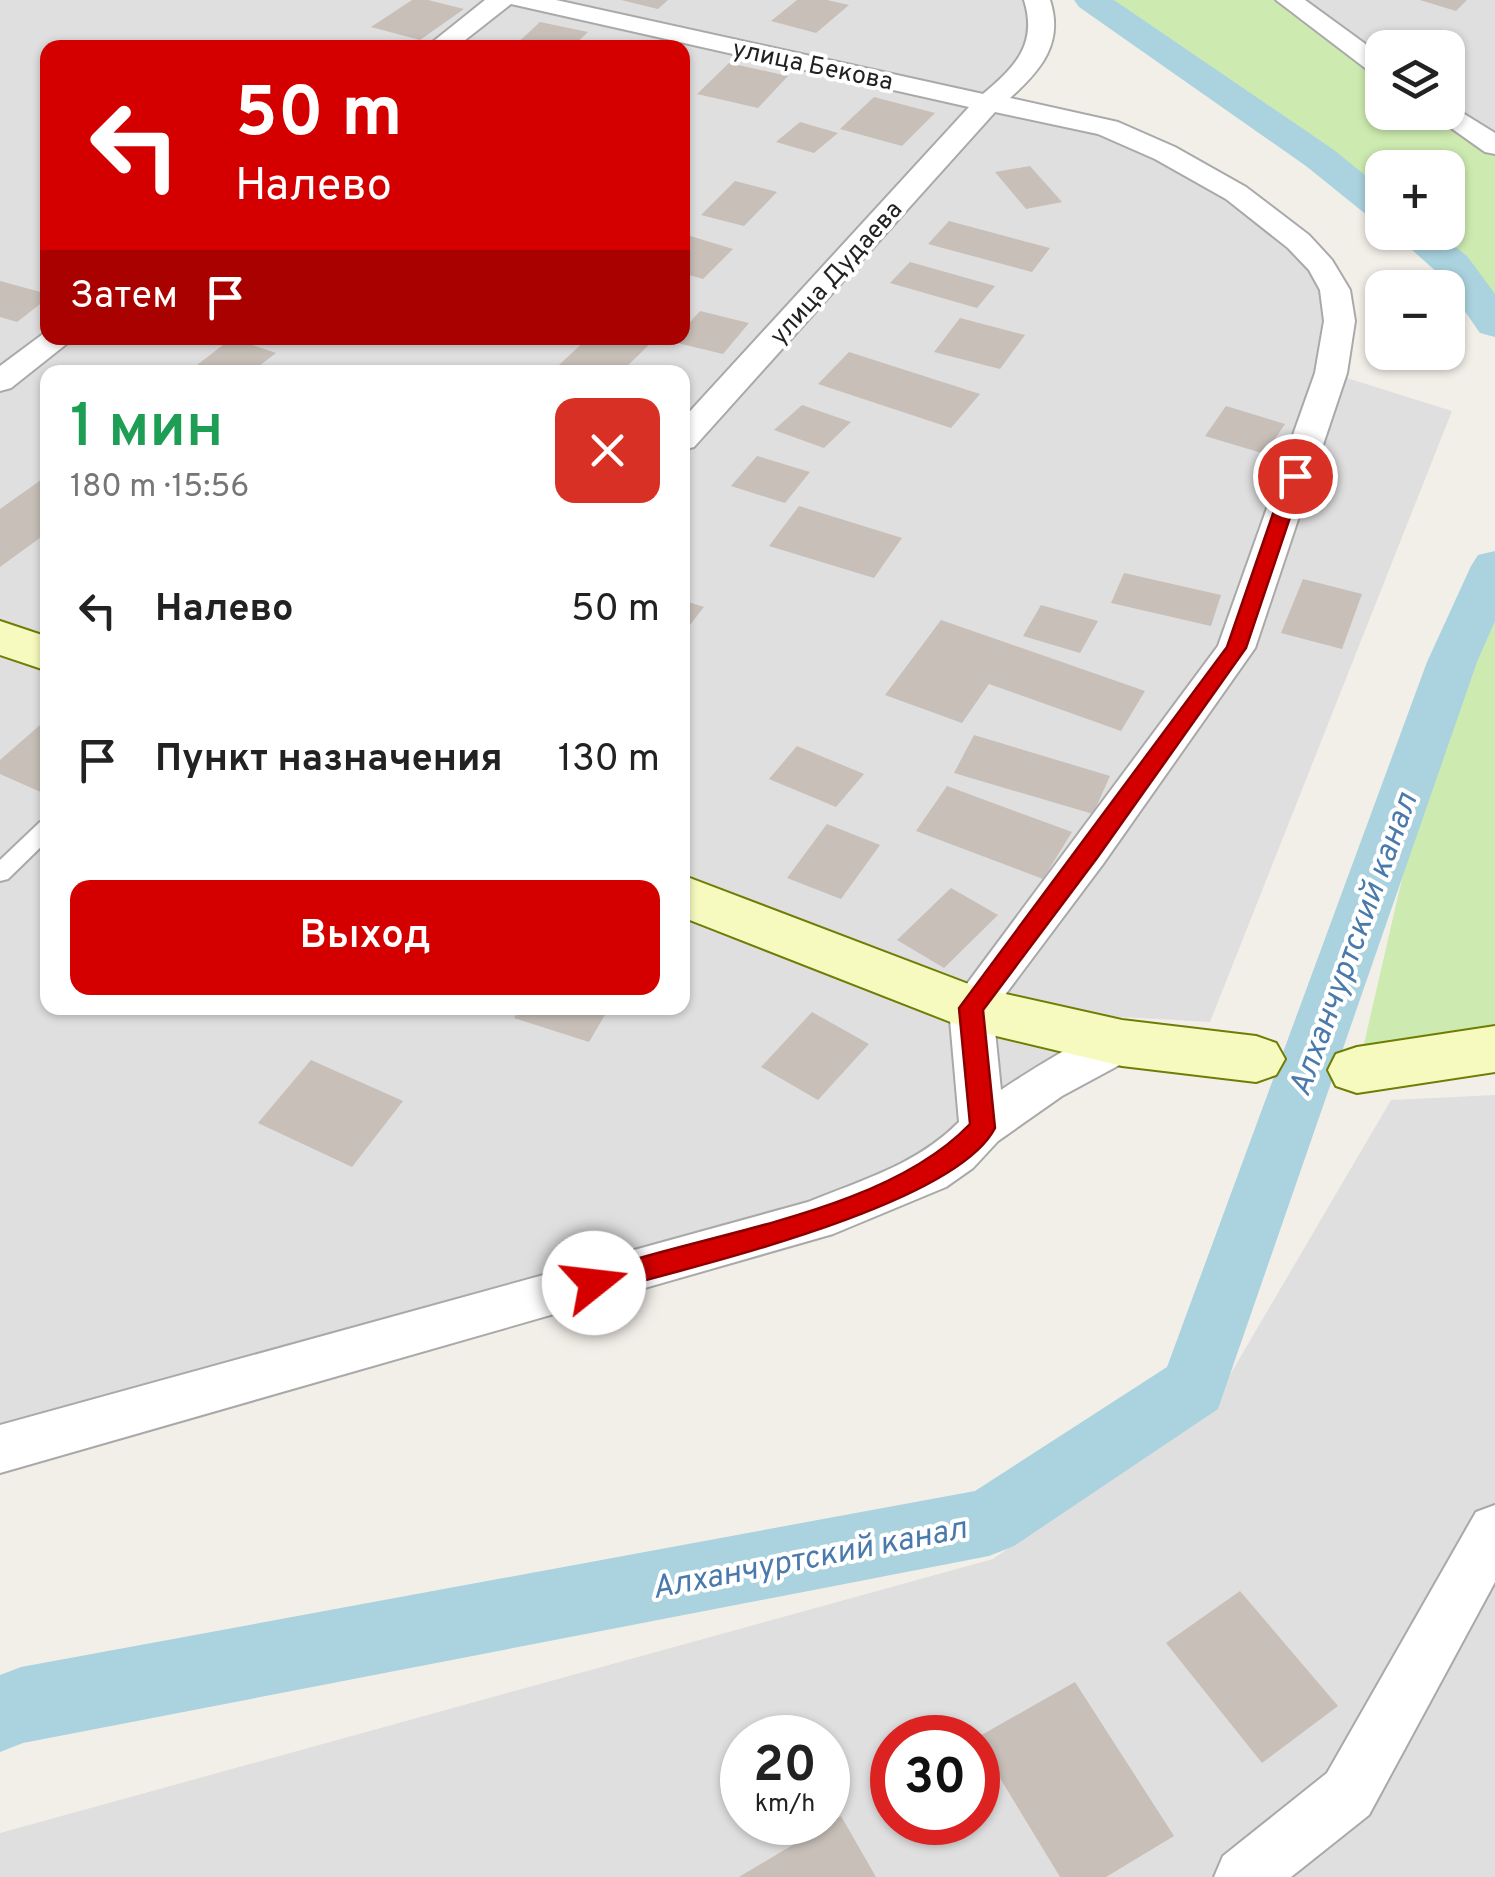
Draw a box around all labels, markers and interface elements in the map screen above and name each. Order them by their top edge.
map controls [1365,30,1465,370]
button: layers [1365,30,1465,130]
street label: улица Бекова [729,34,896,100]
text: 50 m [235,72,402,161]
icon: left [70,80,200,210]
button: + [1365,150,1465,250]
text: Налево [235,159,392,216]
street label: улица Дудаева [764,195,910,353]
icon: arrive [198,270,253,325]
button: − [1365,270,1465,370]
text: Затем [70,273,178,322]
text: 1 мин [70,392,223,468]
button: close [555,398,660,503]
pin [1253,434,1338,519]
icon: arrive [1268,449,1323,504]
text: 180 m · 15:56 [70,468,249,508]
icon: left [70,583,125,638]
text: Налево [155,586,294,635]
text: 50 m [571,586,660,635]
icon: arrive [70,733,125,788]
text: Пункт назначения [155,736,503,785]
text: 130 m [558,736,660,785]
water label: Алханчуртский канал [1281,788,1428,1102]
button: Выход [70,880,660,995]
position arrow [542,1231,646,1335]
water label: Алханчуртский канал [649,1510,971,1610]
speed limit sign: 30 [870,1715,1000,1845]
text: 20 [753,1736,817,1799]
text: km/h [755,1789,815,1821]

